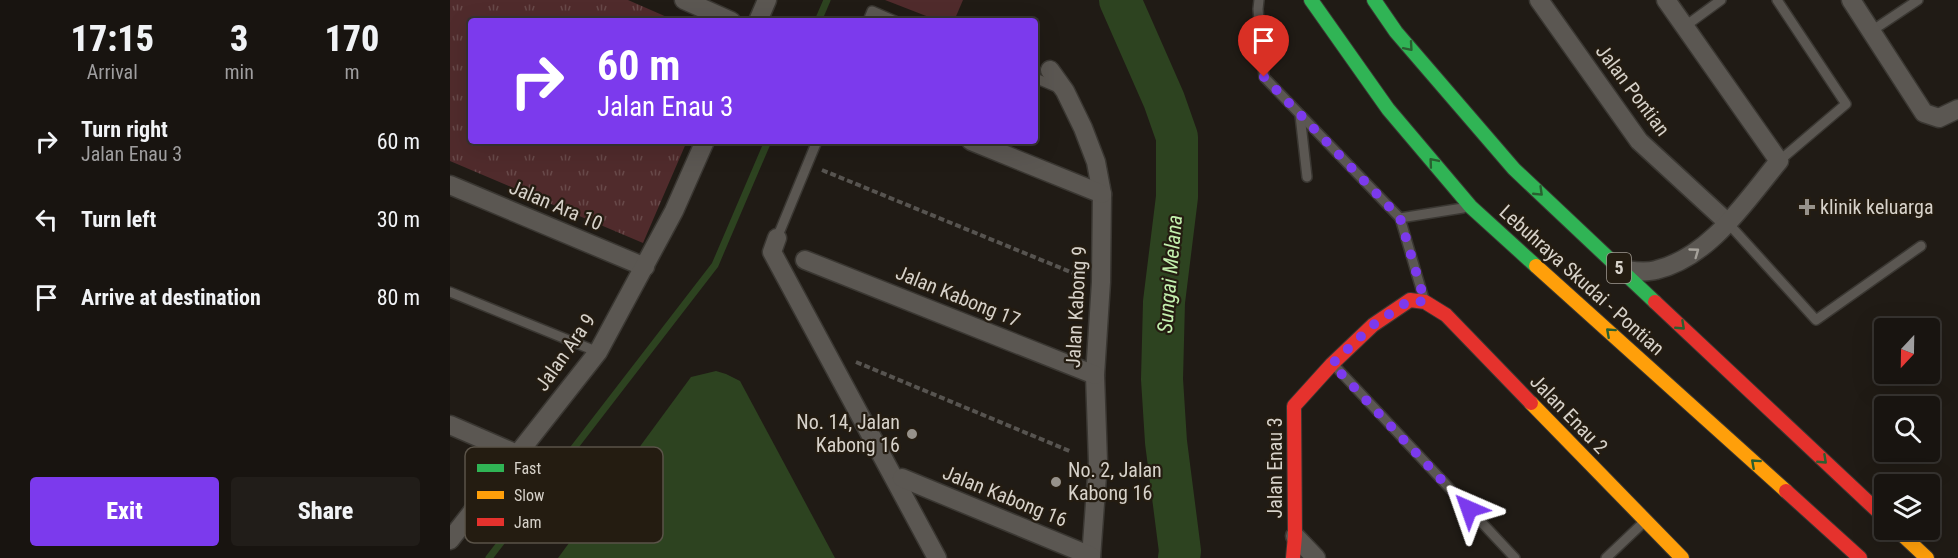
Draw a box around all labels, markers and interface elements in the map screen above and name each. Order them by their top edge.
pin [1238,15,1289,77]
text: 17:15 [71,18,154,60]
text: 3 [230,18,248,60]
text: 170 [324,18,379,60]
icon: arrive [1247,24,1280,57]
one-way arrow [1402,40,1413,51]
street label: Jalan Pontian [1591,40,1675,140]
text: 60 m [597,41,680,90]
icon: right [498,42,576,120]
text: Arrival [87,60,138,84]
text: min [225,60,254,84]
text: m [344,60,359,84]
text: Jalan Enau 3 [597,91,733,123]
text: Turn right [81,117,168,142]
icon: right [30,125,63,158]
text: 60 m [377,129,420,154]
text: Jalan Enau 3 [81,142,182,166]
one-way arrow [1430,158,1441,169]
street label: Jalan Ara 10 [506,175,606,235]
one-way arrow [1532,185,1543,196]
place label: klinik keluarga [1820,195,1933,219]
marker: klinik keluarga [1798,198,1816,216]
street label: Lebuhraya Skudai - Pontian [1495,200,1669,360]
icon: left [30,203,63,236]
text: Turn left [81,207,156,232]
text: 30 m [377,207,420,232]
water label: Sungai Melana [1153,214,1187,334]
street label: Jalan Kabong 9 [1061,245,1091,369]
one-way arrow [1689,248,1700,259]
road number: 5 [1607,253,1631,283]
street label: Jalan Kabong 17 [892,260,1024,332]
icon: arrive [30,281,63,314]
text: Arrive at destination [81,285,261,310]
text: 80 m [377,285,420,310]
street label: Jalan Ara 9 [530,309,600,395]
north arrow [1874,318,1940,384]
map controls [1874,318,1940,540]
one-way arrow [1674,319,1684,330]
one-way arrow [1606,328,1617,339]
street label: Jalan Enau 2 [1525,369,1613,459]
button: search [1874,396,1940,462]
place label: No. 14, Jalan Kabong 16 [796,410,900,457]
street label: Jalan Enau 3 [1263,417,1287,519]
marker: No. 14, Jalan Kabong 16 [905,427,919,441]
legend [465,447,663,543]
one-way arrow [1816,453,1826,464]
place label: No. 2, Jalan Kabong 16 [1068,458,1162,505]
text: Fast [514,459,541,478]
one-way arrow [1751,459,1762,470]
street label: Jalan Kabong 16 [939,460,1071,532]
button: layers [1874,474,1940,540]
marker: No. 2, Jalan Kabong 16 [1049,475,1063,489]
button: Exit [30,477,219,546]
button: Share [231,477,420,546]
position arrow [1437,477,1501,541]
text: Slow [514,486,544,505]
text: Jam [514,513,541,532]

